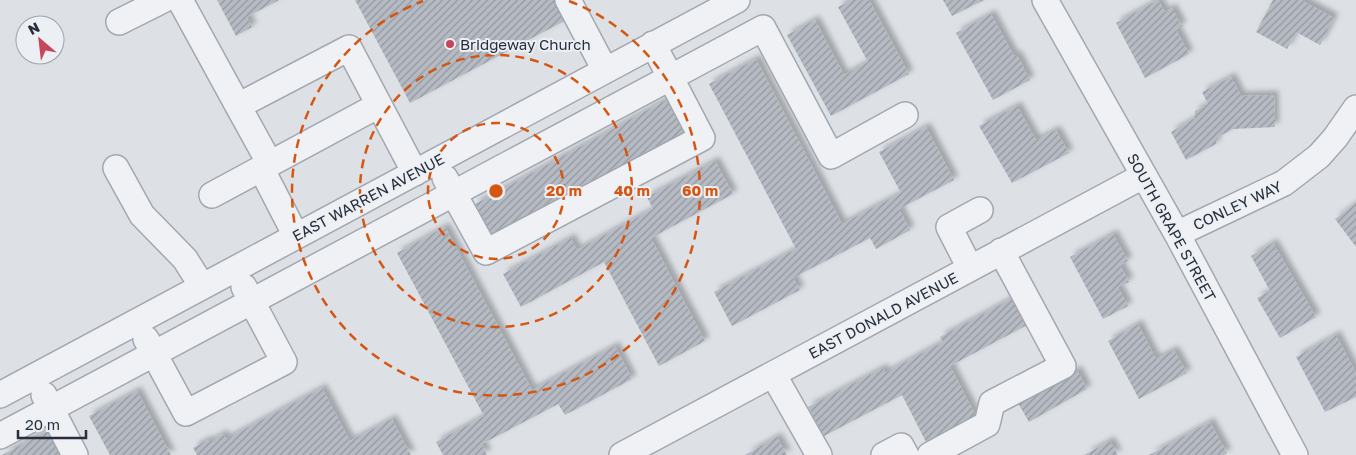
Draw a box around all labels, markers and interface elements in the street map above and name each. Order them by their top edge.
north arrow [15,15,65,65]
text: N [25,18,42,38]
place label: Bridgeway Church [460,35,591,53]
marker: Bridgeway Church [444,38,456,50]
street label: EAST WARREN AVENUE [289,149,447,245]
street label: SOUTH GRAPE STREET [1124,150,1220,304]
street label: CONLEY WAY [1190,176,1284,233]
text: 20 m [546,181,582,199]
text: 40 m [614,181,650,199]
text: 60 m [682,181,718,199]
centre of rings [487,182,505,200]
street label: EAST DONALD AVENUE [805,268,961,362]
scale bar [18,408,85,440]
text: 20 m [25,415,60,433]

